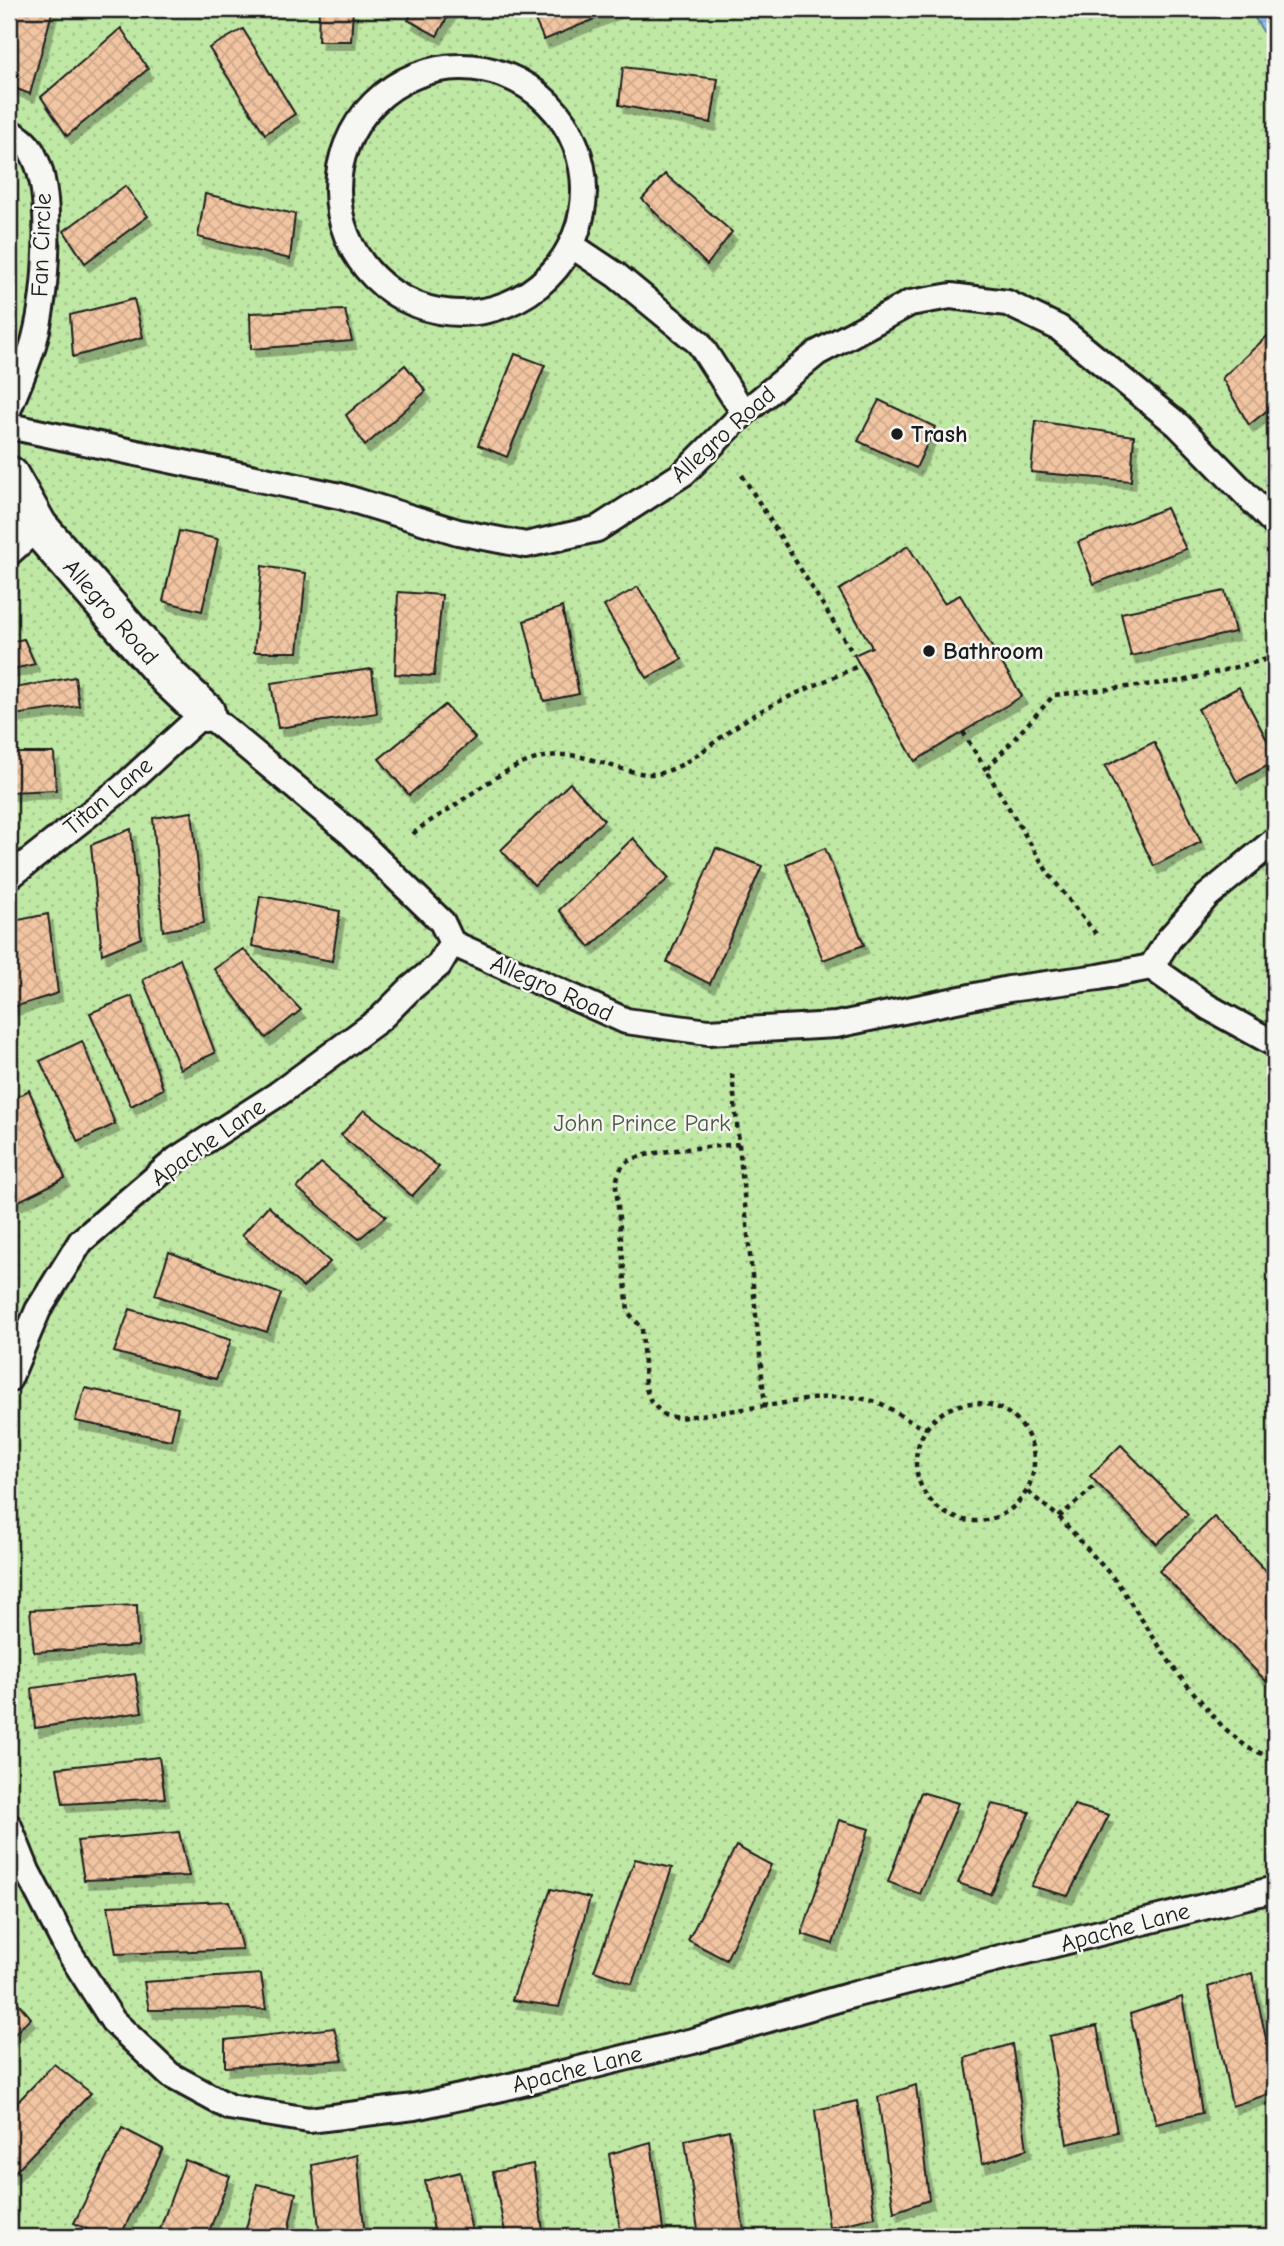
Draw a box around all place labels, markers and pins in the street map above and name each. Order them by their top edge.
place label: Trash [911,420,968,448]
marker: Trash [889,426,905,442]
place label: Bathroom [943,637,1044,665]
marker: Bathroom [921,643,937,659]

